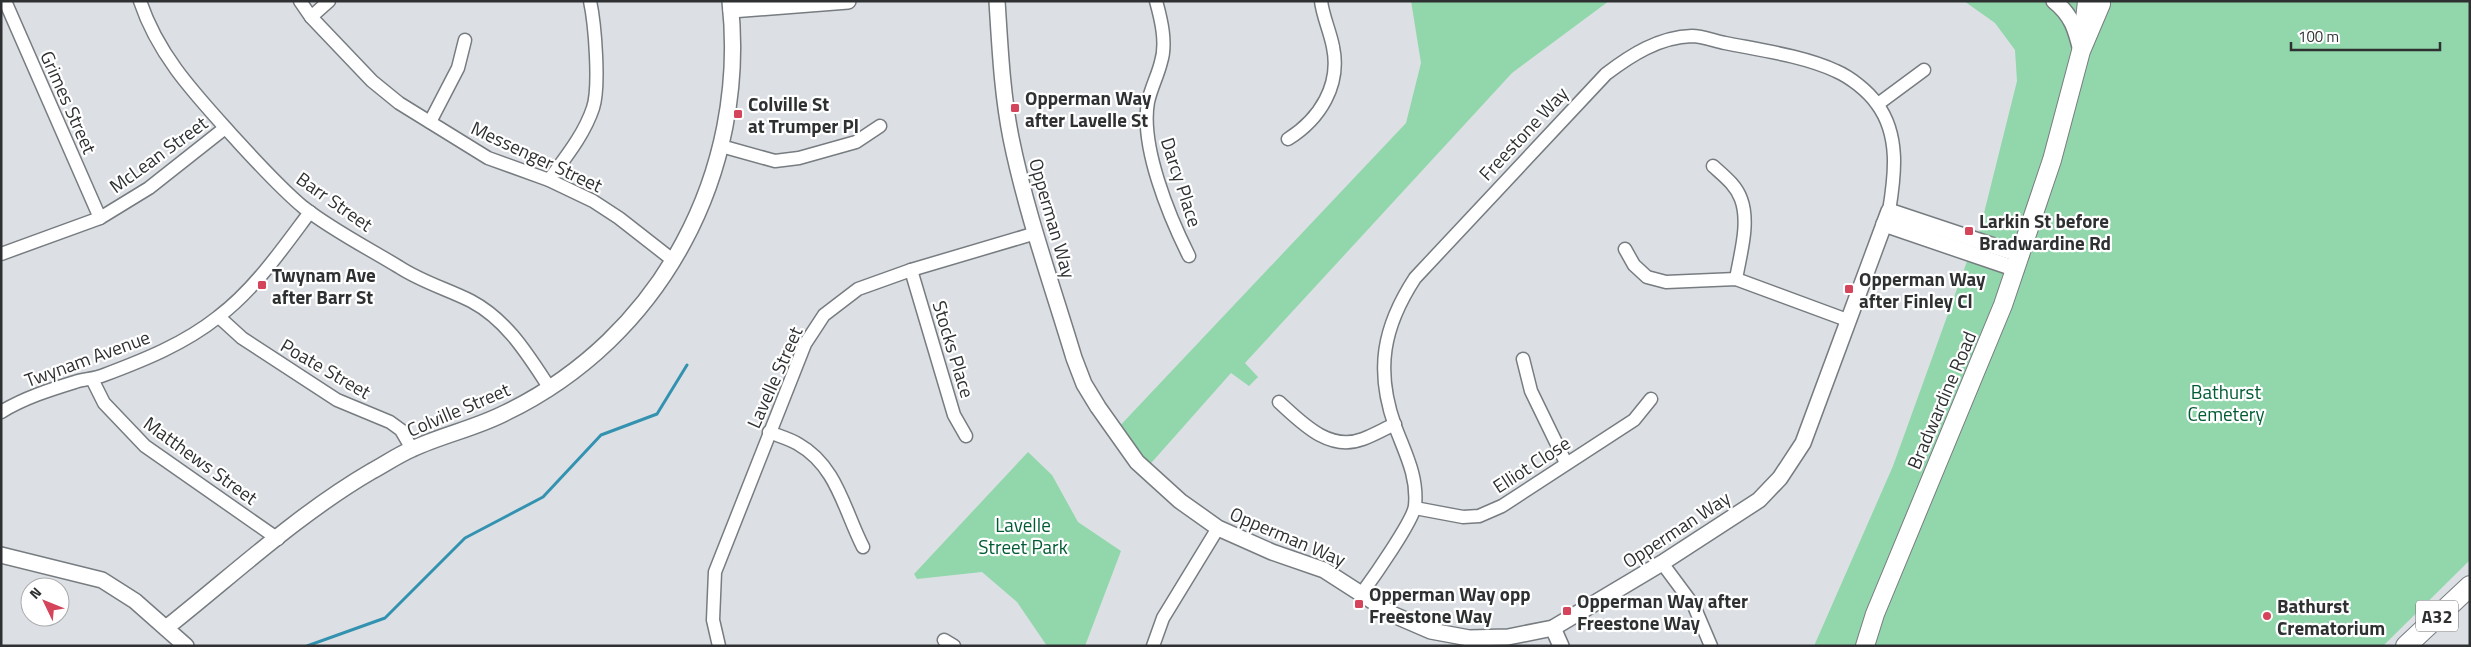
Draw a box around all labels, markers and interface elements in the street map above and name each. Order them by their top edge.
scale bar [2291,20,2440,52]
text: 100 m [2298,25,2339,48]
street label: Grimes Street [33,46,105,158]
street label: Freestone Way [1472,79,1574,187]
place label: Opperman Way after Lavelle St [1025,83,1152,134]
place label: Colville St at Trumper Pl [748,89,859,140]
marker: Opperman Way after Lavelle St [1009,102,1021,114]
street label: McLean Street [103,108,214,200]
marker: Colville St at Trumper Pl [732,108,744,120]
street label: Messenger Street [467,113,608,199]
street label: Darcy Place [1154,133,1210,231]
street label: Opperman Way [1022,155,1084,281]
street label: Barr Street [291,164,379,238]
place label: Larkin St before Bradwardine Rd [1979,206,2111,257]
marker: Larkin St before Bradwardine Rd [1963,225,1975,237]
place label: Twynam Ave after Barr St [272,260,376,311]
place label: Opperman Way after Finley Cl [1859,264,1986,315]
marker: Twynam Ave after Barr St [256,279,268,291]
marker: Opperman Way after Finley Cl [1843,283,1855,295]
street label: Stocks Place [925,297,983,401]
street label: Lavelle Street [739,321,809,433]
street label: Twynam Avenue [20,322,154,394]
street label: Bradwardine Road [1899,326,1983,474]
street label: Poate Street [275,330,377,406]
street label: Colville Street [402,374,514,444]
park label: Bathurst Cemetery [2187,377,2265,428]
street label: Matthews Street [138,409,264,512]
street label: Elliot Close [1486,428,1576,500]
street label: Opperman Way [1616,483,1736,575]
street label: Opperman Way [1225,498,1351,574]
park label: Lavelle Street Park [978,510,1068,561]
north arrow [20,577,70,627]
place label: Opperman Way opp Freestone Way [1369,579,1531,630]
text: N [24,582,46,604]
place label: Opperman Way after Freestone Way [1577,586,1748,637]
place label: Bathurst Crematorium [2277,591,2385,642]
marker: Opperman Way opp Freestone Way [1353,598,1365,610]
road number: A32 [2416,600,2458,632]
marker: Opperman Way after Freestone Way [1561,605,1573,617]
marker: Bathurst Crematorium [2261,610,2273,622]

